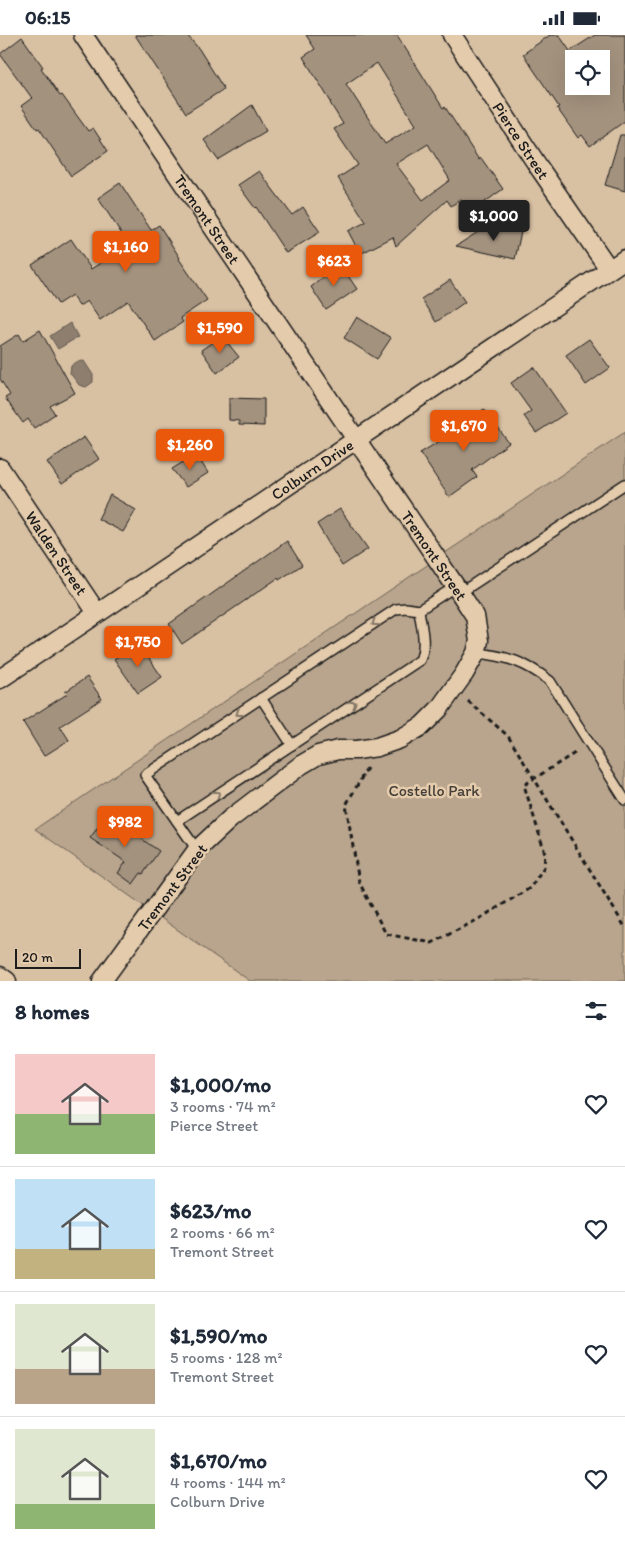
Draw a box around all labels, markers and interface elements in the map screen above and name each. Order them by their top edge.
text: 06:15 [25,6,70,29]
map controls [565,50,610,95]
button: locate [565,50,610,95]
street label: Pierce Street [489,98,553,183]
street label: Tremont Street [170,171,244,268]
pin: $1,000 [453,199,535,242]
text: $1,000 [470,206,518,225]
pin: $1,160 [85,231,167,273]
text: $1,160 [103,237,149,256]
pin: $623 [304,245,364,287]
text: $623 [317,251,351,270]
pin: $1,590 [179,311,261,354]
text: $1,590 [197,318,243,337]
pin: $1,670 [423,409,505,452]
text: $1,670 [441,416,487,435]
pin: $1,260 [149,429,231,471]
text: $1,260 [167,435,213,454]
street label: Colburn Drive [268,435,357,504]
street label: Walden Street [21,507,91,599]
street label: Tremont Street [397,507,471,604]
one-way arrow [371,617,380,626]
pin: $1,750 [97,625,179,668]
text: $1,750 [115,632,161,651]
one-way arrow [348,701,357,711]
one-way arrow [235,707,245,716]
park label: Costello Park [388,781,480,800]
one-way arrow [212,791,221,800]
pin: $982 [95,805,155,848]
text: $982 [108,812,142,831]
street label: Tremont Street [133,840,211,935]
scale bar [15,946,81,969]
text: 20 m [22,949,53,966]
icon: filters [582,997,610,1025]
text: 8 homes [15,999,90,1024]
text: $1,000/mo [170,1072,271,1097]
icon: home [55,1074,115,1134]
icon: heart [582,1090,610,1118]
text: 3 rooms · 74 m² [170,1097,276,1116]
text: Pierce Street [170,1116,258,1135]
text: $623/mo [170,1198,251,1223]
icon: home [55,1199,115,1259]
icon: heart [582,1215,610,1243]
text: 2 rooms · 66 m² [170,1223,275,1242]
text: Tremont Street [170,1242,274,1261]
text: $1,590/mo [170,1323,267,1348]
icon: home [55,1324,115,1384]
icon: heart [582,1340,610,1368]
text: 5 rooms · 128 m² [170,1348,282,1367]
text: Tremont Street [170,1367,274,1386]
text: $1,670/mo [170,1448,267,1473]
icon: home [55,1449,115,1509]
icon: heart [582,1465,610,1493]
text: 4 rooms · 144 m² [170,1473,286,1492]
text: Colburn Drive [170,1492,265,1511]

